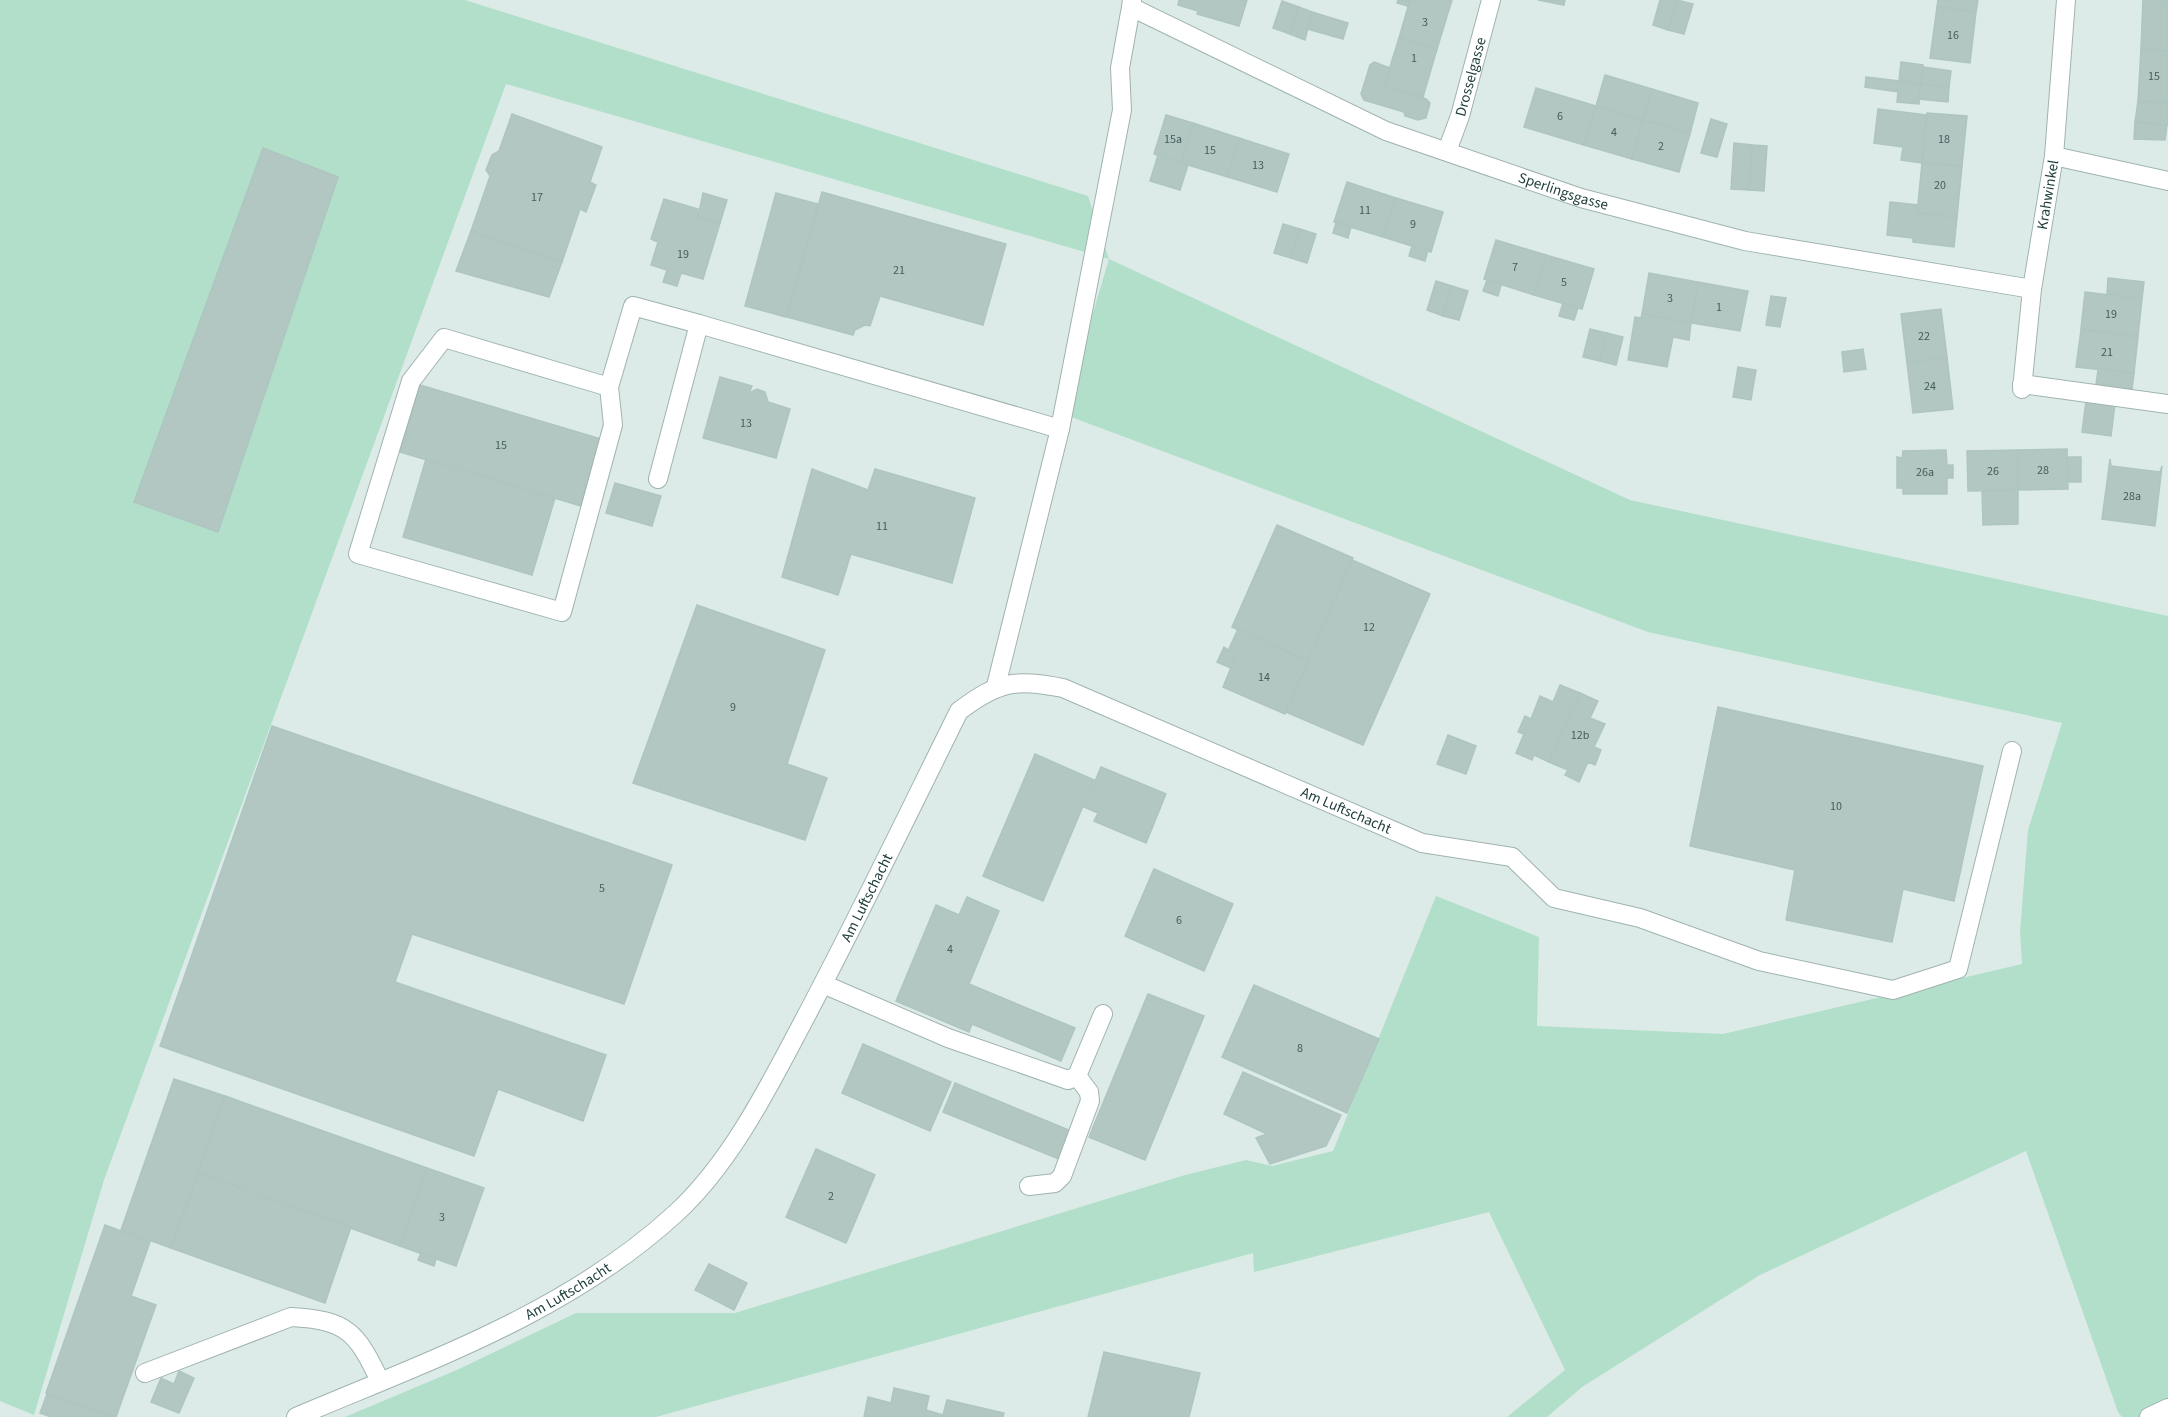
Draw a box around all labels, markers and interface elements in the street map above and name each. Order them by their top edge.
house number: 3 [1422,14,1428,31]
house number: 16 [1947,27,1959,44]
street label: Drosselgasse [1450,35,1492,119]
house number: 1 [1411,50,1417,67]
house number: 15 [2148,68,2160,85]
house number: 6 [1557,108,1563,125]
house number: 4 [1611,124,1617,141]
house number: 15a [1164,131,1182,148]
house number: 18 [1938,131,1950,148]
house number: 2 [1658,138,1664,155]
house number: 15 [1204,142,1216,159]
house number: 13 [1252,157,1264,174]
street label: Krahwinkel [2032,158,2064,231]
street label: Sperlingsgasse [1515,167,1611,216]
house number: 20 [1934,177,1946,194]
house number: 17 [531,189,543,206]
house number: 11 [1359,202,1371,219]
house number: 9 [1410,216,1416,233]
house number: 19 [677,246,689,263]
house number: 7 [1512,259,1518,276]
house number: 21 [893,262,905,279]
house number: 5 [1561,274,1567,291]
house number: 3 [1667,290,1673,307]
house number: 1 [1716,299,1722,316]
house number: 19 [2105,306,2117,323]
house number: 22 [1918,328,1930,345]
house number: 21 [2101,344,2113,361]
house number: 24 [1924,378,1936,395]
house number: 13 [740,415,752,432]
house number: 15 [495,437,507,454]
house number: 28 [2037,462,2049,479]
house number: 26 [1987,463,1999,480]
house number: 26a [1916,464,1934,481]
house number: 28a [2123,488,2141,505]
house number: 11 [876,518,888,535]
house number: 12 [1363,619,1375,636]
house number: 14 [1258,669,1270,686]
house number: 9 [730,699,736,716]
house number: 12b [1571,727,1590,744]
street label: Am Luftschacht [1297,782,1394,840]
house number: 10 [1830,798,1842,815]
street label: Am Luftschacht [836,850,898,946]
house number: 5 [599,880,605,897]
house number: 6 [1176,912,1182,929]
house number: 4 [947,941,953,958]
house number: 8 [1297,1040,1303,1057]
house number: 2 [828,1188,834,1205]
house number: 3 [439,1209,445,1226]
street label: Am Luftschacht [522,1258,615,1325]

